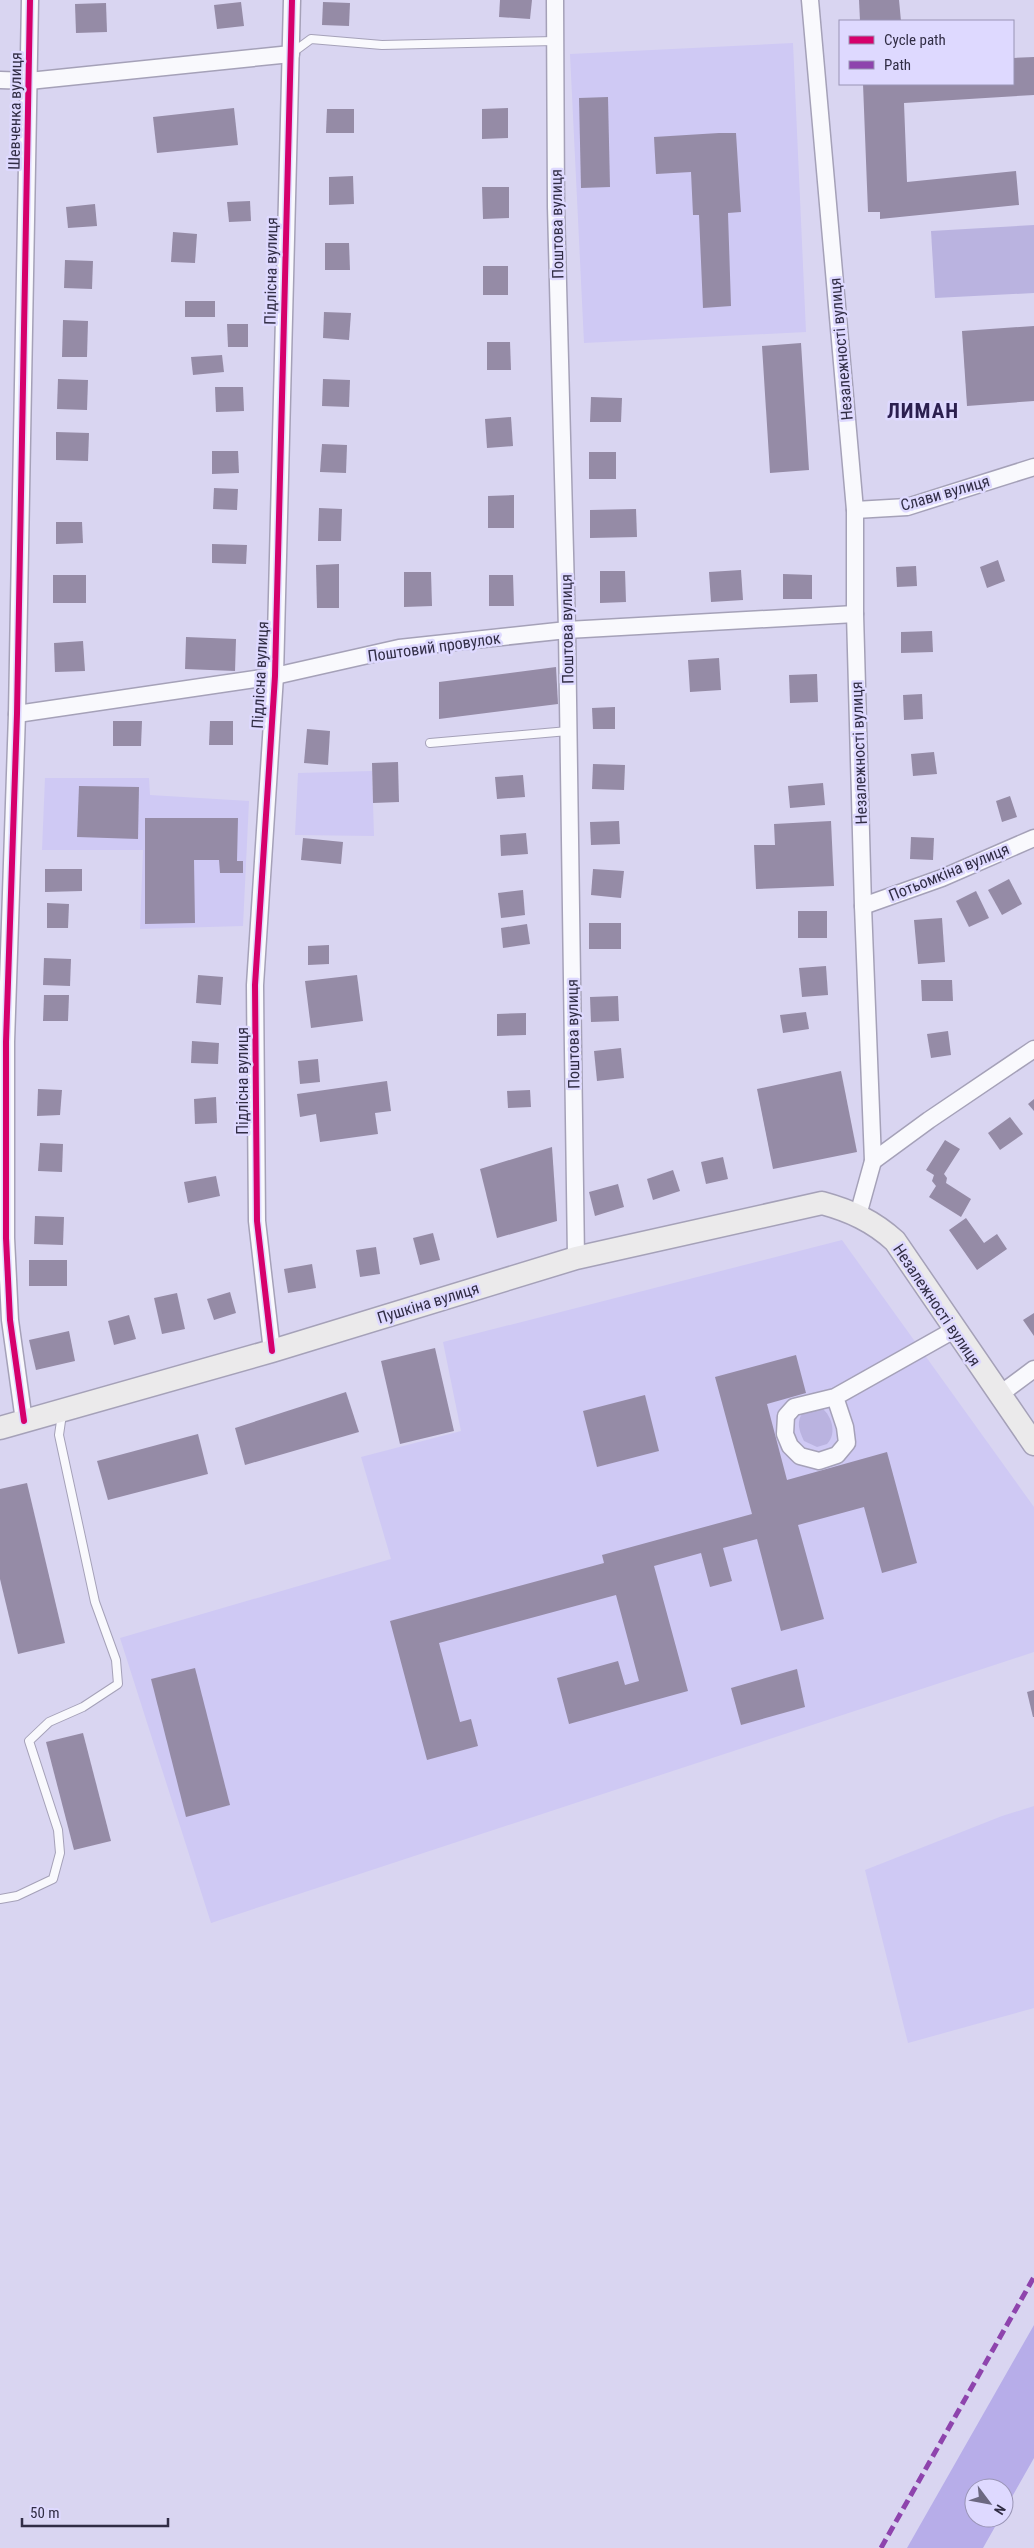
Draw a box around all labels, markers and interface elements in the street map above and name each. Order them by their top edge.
legend [839,20,1014,85]
text: Cycle path [884,31,946,49]
street label: Шевченка вулиця [4,52,26,170]
text: Path [884,56,911,74]
street label: Поштова вулиця [547,169,567,279]
street label: Підлісна вулиця [261,217,281,325]
street label: Незалежності вулиця [825,277,857,421]
district label: ЛИМАН [887,399,959,423]
street label: Слави вулиця [898,471,992,515]
street label: Поштова вулиця [557,574,577,684]
street label: Підлісна вулиця [248,621,272,729]
street label: Поштовий провулок [366,628,502,666]
street label: Незалежності вулиця [847,681,871,825]
street label: Потьомкіна вулиця [886,839,1012,905]
street label: Поштова вулиця [563,979,583,1089]
street label: Підлісна вулиця [233,1027,252,1135]
street label: Незалежності вулиця [889,1240,985,1370]
street label: Пушкіна вулиця [375,1278,481,1328]
north arrow [964,2478,1014,2528]
scale bar [22,2496,169,2528]
text: N [991,2502,1009,2518]
text: 50 m [30,2504,60,2522]

